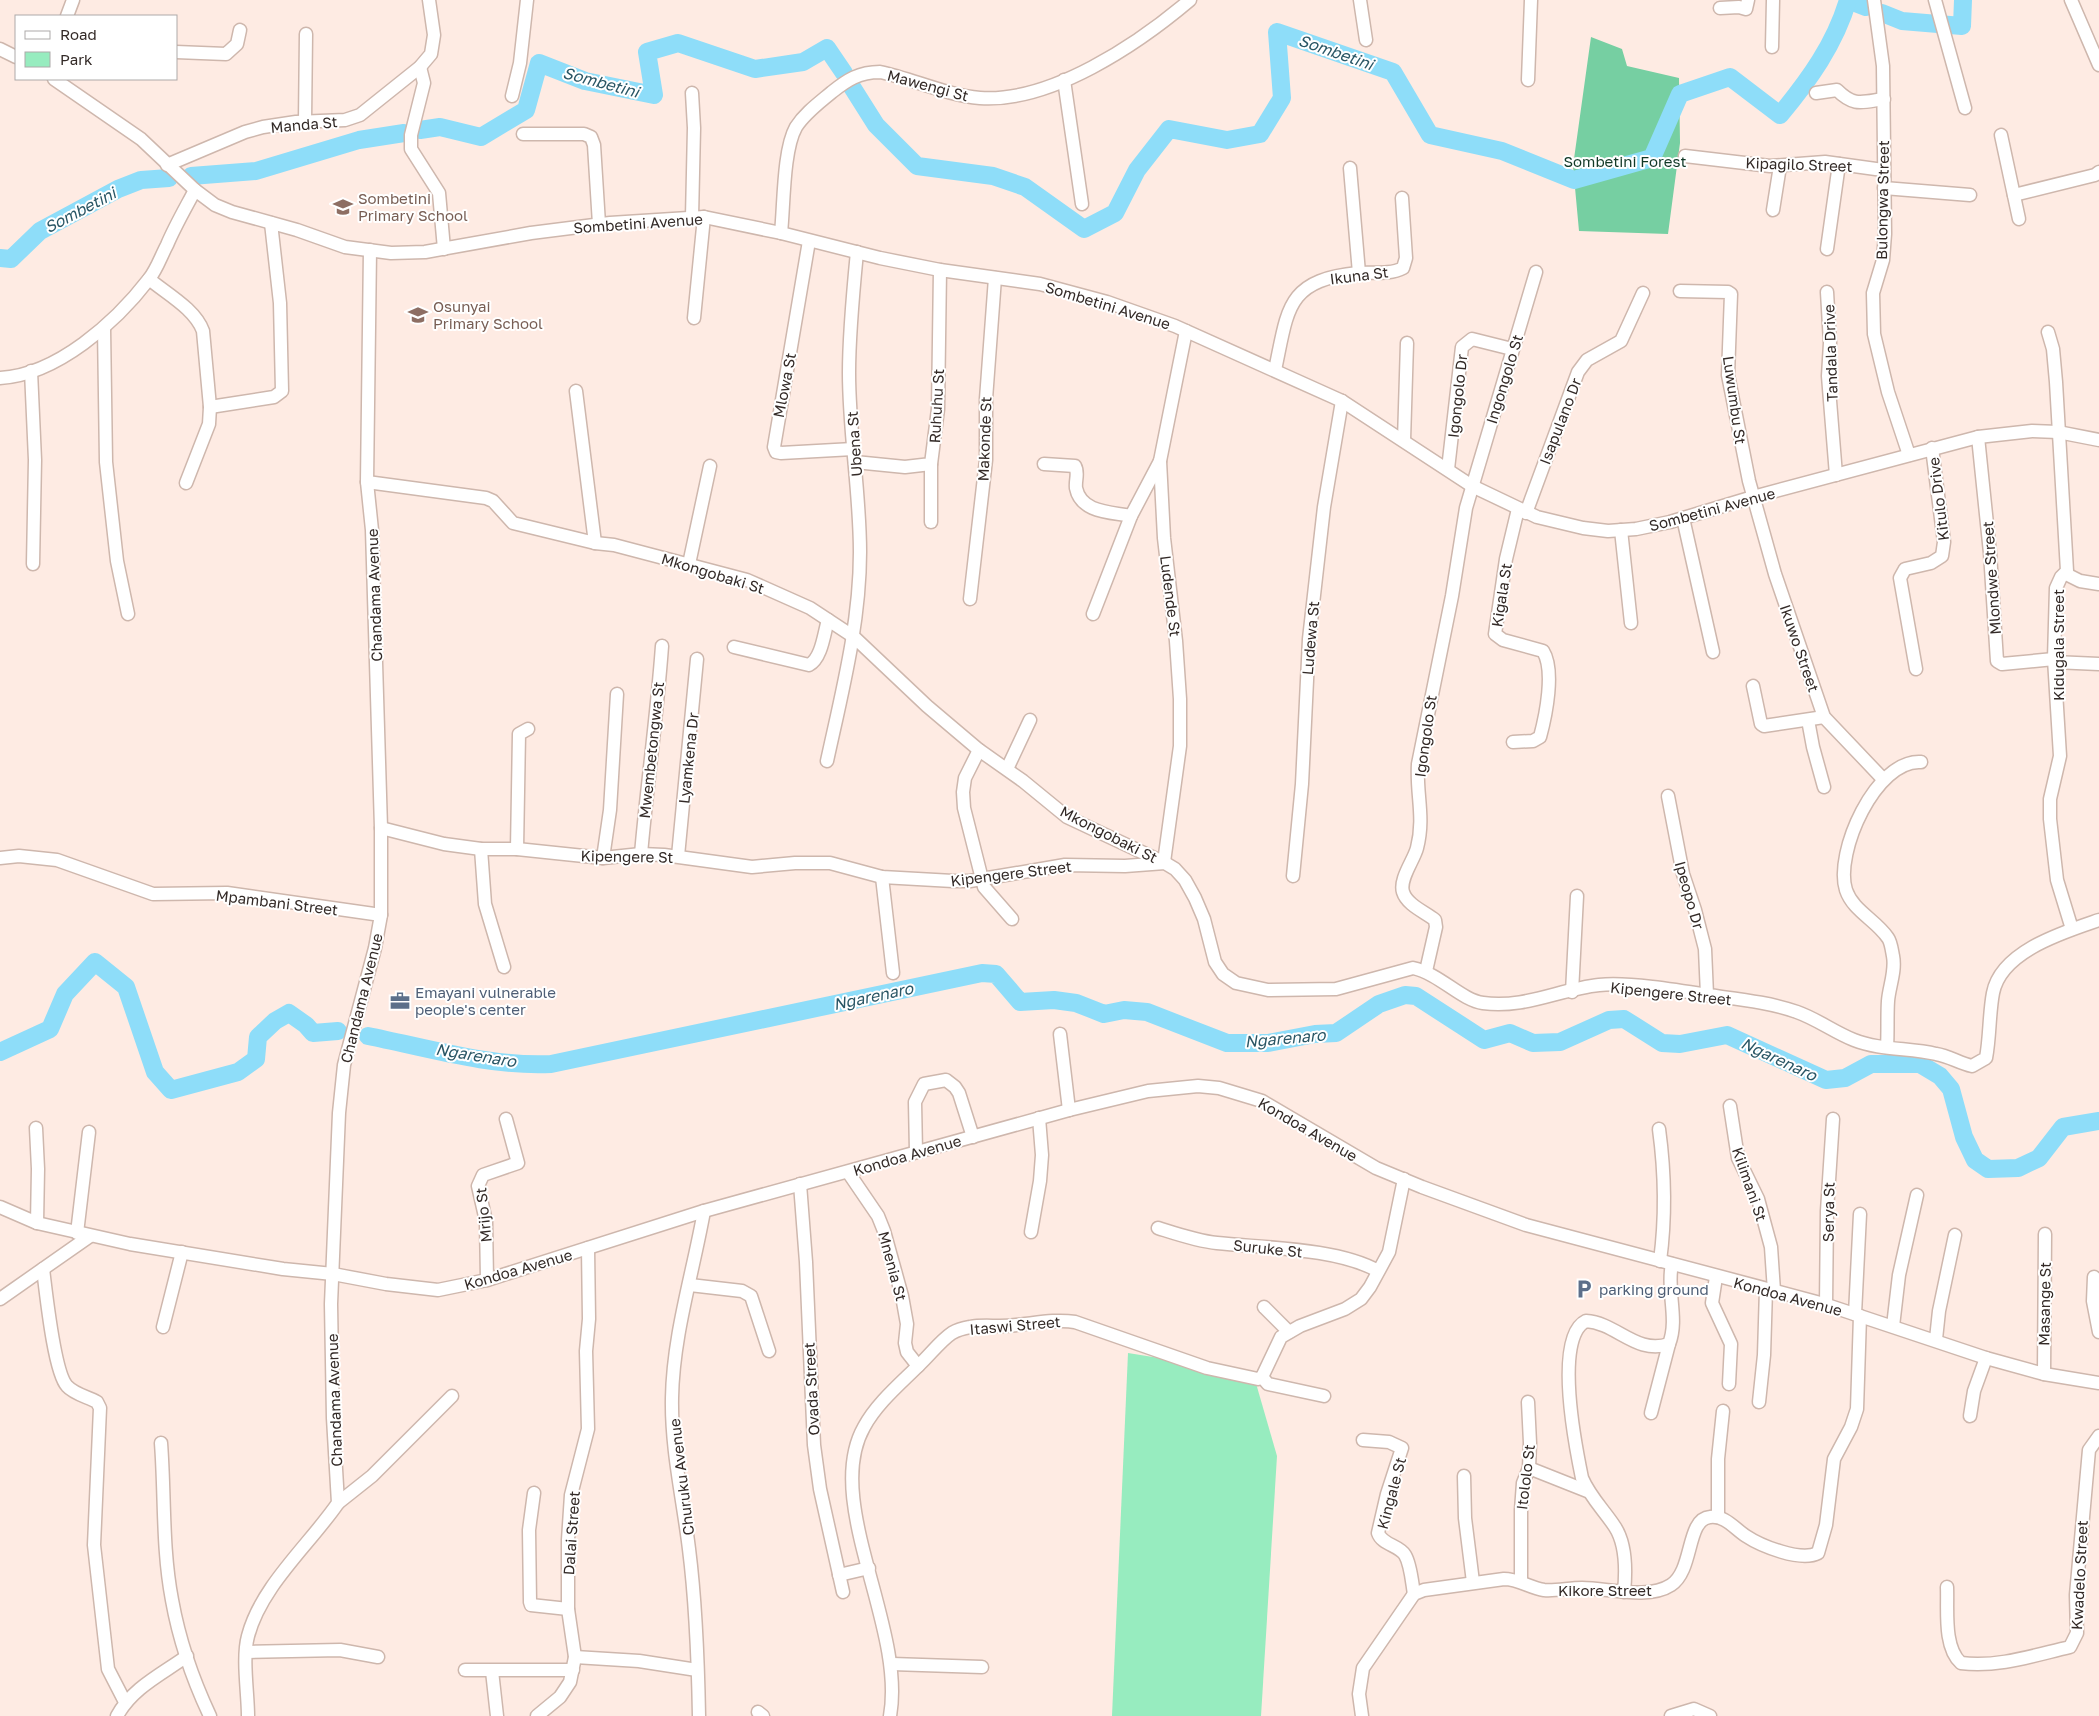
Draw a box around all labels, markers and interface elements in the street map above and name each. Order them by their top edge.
legend [15,15,178,80]
text: Road [60,25,97,43]
water label: Sombetini [1296,30,1378,75]
text: Park [60,50,93,68]
water label: Sombetini [561,62,643,102]
street label: Mawengi St [885,66,971,104]
street label: Manda St [270,112,338,136]
street label: Bulongwa Street [1872,140,1892,260]
park label: Sombetini Forest [1564,152,1686,170]
street label: Kipagilo Street [1745,153,1853,175]
water label: Sombetini [41,182,121,237]
place label: Sombetini Primary School [358,189,468,224]
school or university icon: Sombetini Primary School [332,196,354,218]
street label: Sombetini Avenue [573,209,704,237]
street label: Ikuna St [1329,262,1389,288]
street label: Sombetini Avenue [1043,277,1173,333]
place label: Osunyai Primary School [433,297,543,332]
school or university icon: Osunyai Primary School [407,304,429,326]
street label: Tandala Drive [1819,304,1841,402]
street label: Ingongolo St [1482,332,1526,426]
street label: Mlowa St [769,351,799,419]
street label: Igongolo Dr [1444,353,1470,439]
street label: Luwumbu St [1720,355,1750,445]
street label: Ruhuhu St [925,368,947,444]
street label: Isapulano Dr [1535,375,1585,467]
street label: Makonde St [974,396,994,482]
street label: Ubena St [843,411,865,477]
street label: Kitulo Drive [1924,456,1952,542]
street label: Sombetini Avenue [1647,483,1777,534]
street label: Mlondwe Street [1978,521,2004,635]
street label: Chandama Avenue [363,528,385,662]
street label: Mkongobaki St [659,549,767,597]
street label: Ludende St [1157,554,1185,638]
street label: Kigala St [1487,562,1515,628]
street label: Kidugala Street [2049,589,2067,701]
street label: Ludewa St [1298,600,1322,676]
street label: Ikuwo Street [1777,602,1823,694]
street label: Mwembetongwa St [635,681,667,819]
street label: Igongolo St [1410,694,1440,778]
street label: Lyamkena Dr [674,711,702,805]
street label: Mkongobaki St [1057,802,1161,866]
street label: Kipengere St [580,846,674,866]
street label: Kipengere Street [949,857,1073,889]
street label: Ipeopo Dr [1672,859,1708,931]
street label: Mpambani Street [215,886,339,918]
street label: Chandama Avenue [336,931,386,1065]
water label: Ngarenaro [831,978,916,1014]
street label: Kipengere Street [1609,978,1733,1008]
place label: Emayani vulnerable people's center [415,983,556,1018]
office icon: Emayani vulnerable people's center [389,990,411,1012]
water label: Ngarenaro [1244,1024,1328,1051]
water label: Ngarenaro [1738,1033,1821,1086]
water label: Ngarenaro [434,1039,519,1071]
street label: Kondoa Avenue [1255,1093,1361,1165]
street label: Kondoa Avenue [851,1131,963,1179]
street label: Kilimani St [1729,1145,1771,1223]
street label: Serya St [1818,1182,1838,1242]
street label: Mrijo St [471,1187,495,1243]
street label: Mnenia St [875,1229,911,1303]
street label: Suruke St [1232,1235,1304,1261]
street label: Kondoa Avenue [462,1245,574,1293]
street label: Masange St [2034,1262,2054,1346]
street label: Kondoa Avenue [1732,1273,1845,1319]
parking icon: parking ground [1573,1278,1595,1300]
place label: parking ground [1599,1280,1709,1298]
street label: Itaswi Street [969,1312,1061,1338]
street label: Chandama Avenue [323,1333,345,1467]
street label: Ovada Street [800,1342,822,1436]
street label: Churuku Avenue [665,1417,697,1537]
street label: Itololo St [1512,1443,1538,1511]
street label: Kingale St [1373,1455,1409,1531]
street label: Dalai Street [559,1490,583,1576]
street label: Kwadelo Street [2067,1520,2091,1630]
street label: Kikore Street [1558,1581,1652,1599]

